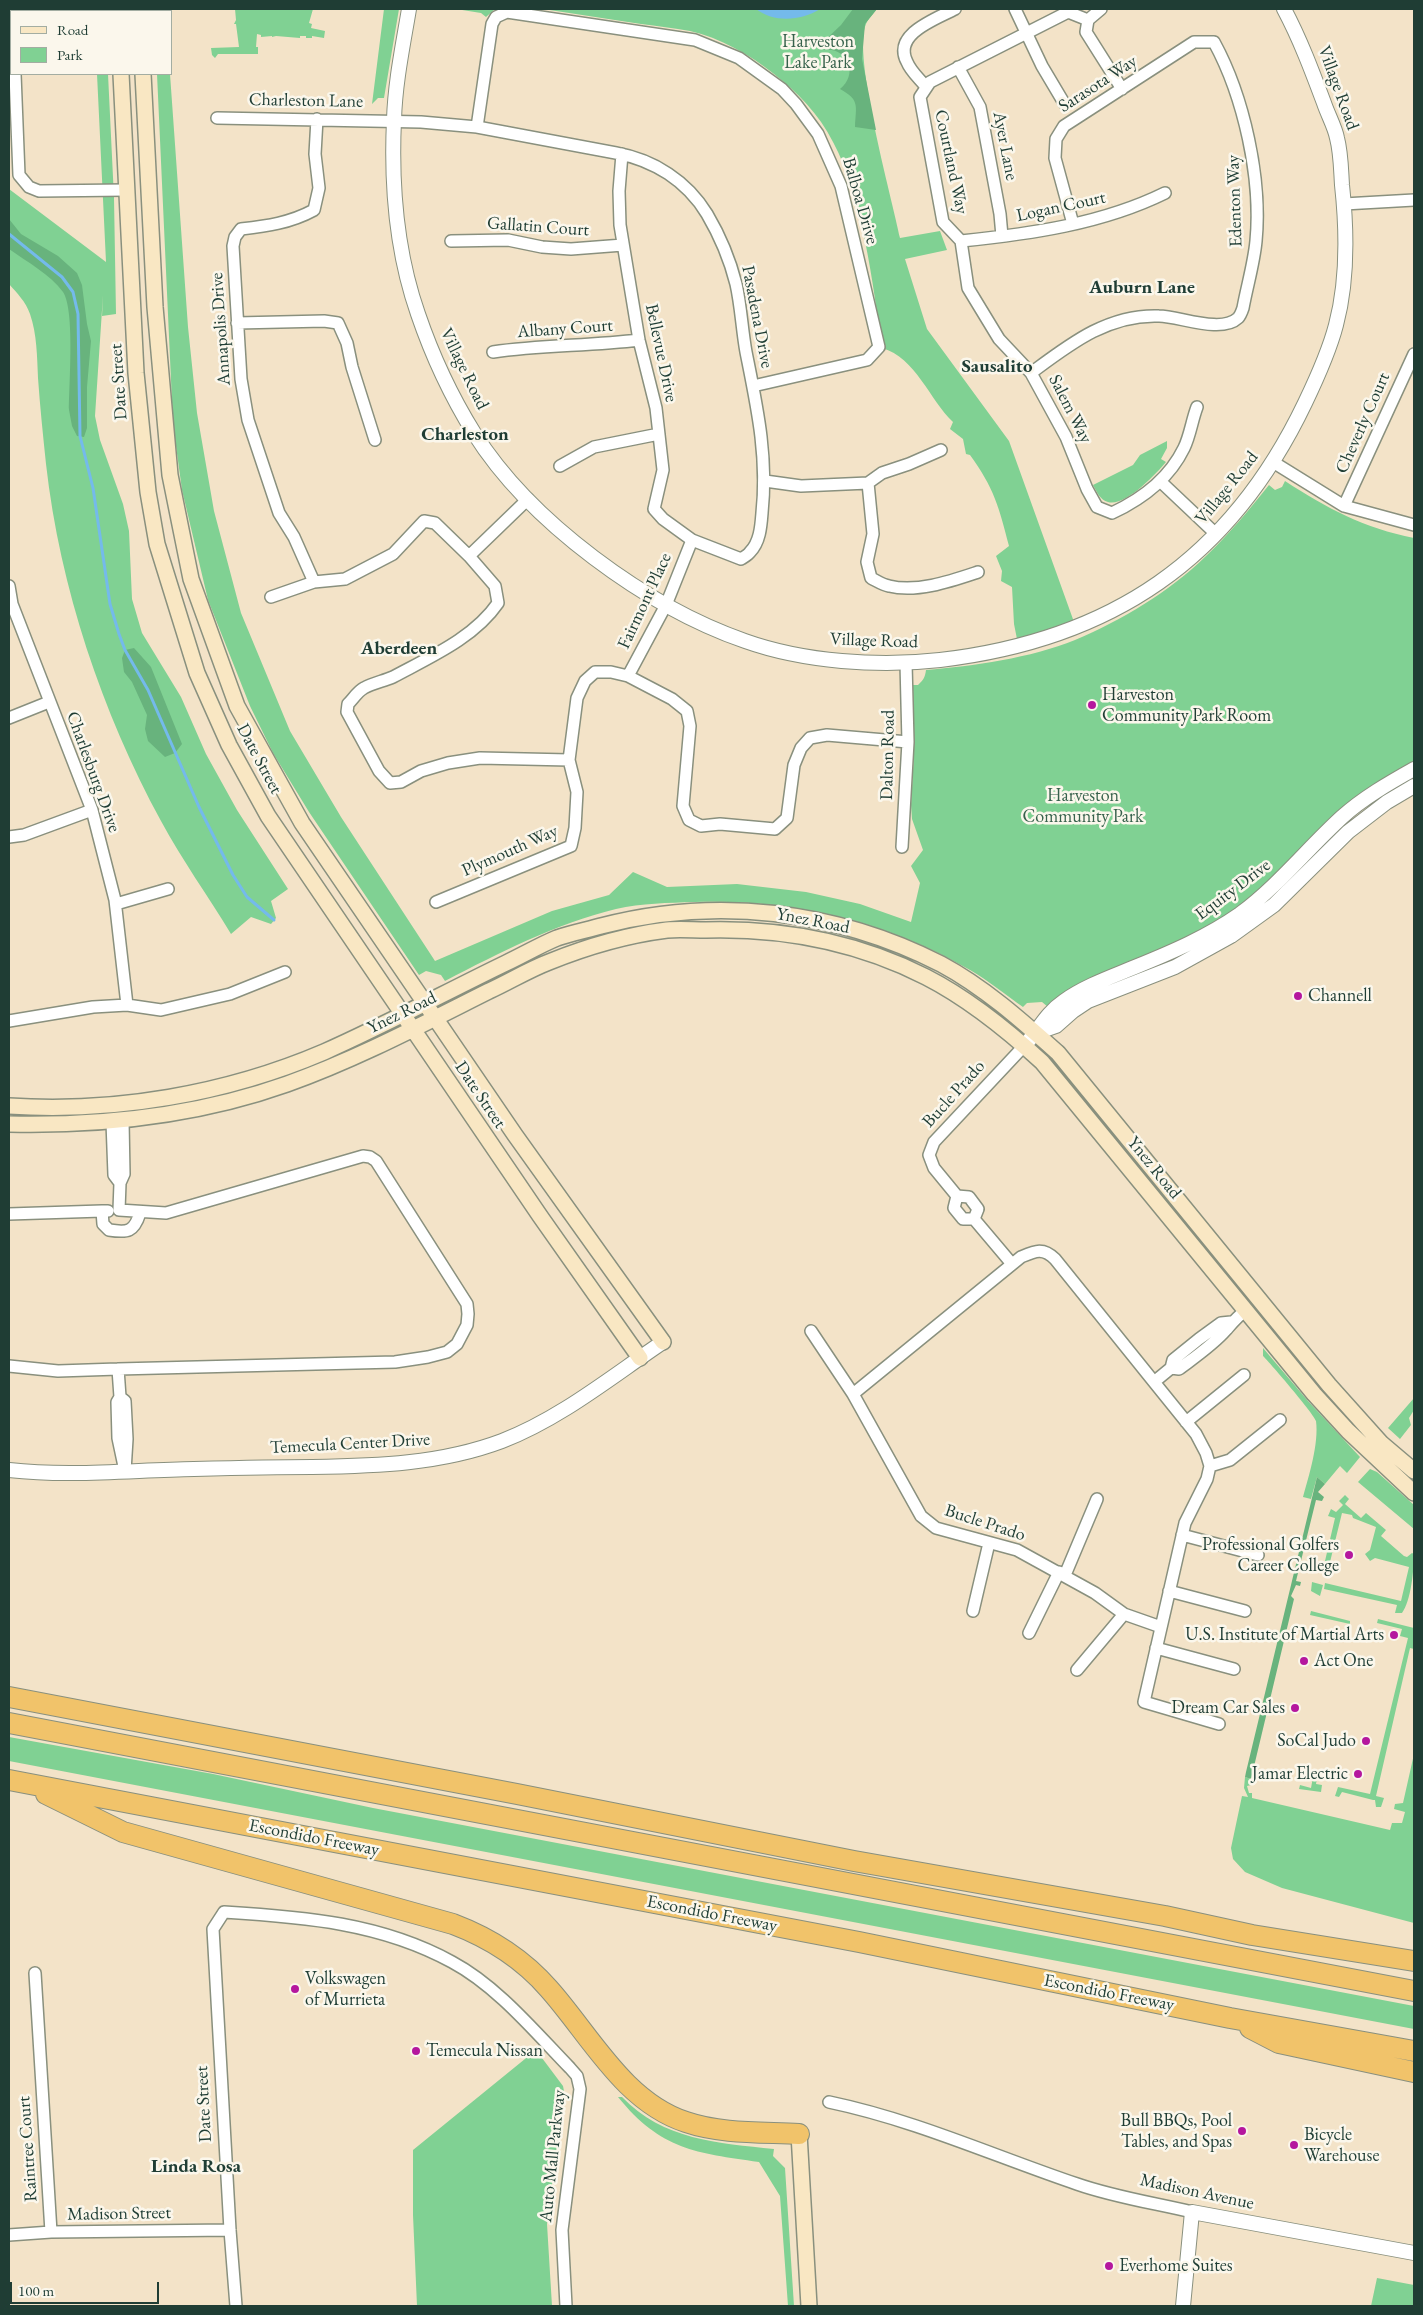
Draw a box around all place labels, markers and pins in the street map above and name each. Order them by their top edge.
place label: Harveston Community Park Room [1102,684,1271,726]
marker: Harveston Community Park Room [1086,699,1098,711]
place label: Channell [1308,985,1372,1007]
marker: Channell [1292,990,1304,1002]
place label: Professional Golfers Career College [1202,1534,1339,1576]
marker: Professional Golfers Career College [1343,1549,1355,1561]
place label: U.S. Institute of Martial Arts [1185,1624,1384,1646]
marker: U.S. Institute of Martial Arts [1388,1629,1400,1641]
place label: Act One [1314,1650,1373,1672]
marker: Act One [1298,1655,1310,1667]
place label: Dream Car Sales [1171,1697,1285,1719]
marker: Dream Car Sales [1289,1702,1301,1714]
place label: SoCal Judo [1277,1730,1356,1752]
marker: SoCal Judo [1360,1735,1372,1747]
place label: Jamar Electric [1252,1763,1348,1785]
marker: Jamar Electric [1352,1768,1364,1780]
place label: Volkswagen of Murrieta [305,1968,386,2010]
marker: Volkswagen of Murrieta [289,1983,301,1995]
place label: Temecula Nissan [426,2040,543,2062]
marker: Temecula Nissan [410,2045,422,2057]
place label: Bull BBQs, Pool Tables, and Spas [1120,2110,1232,2152]
place label: Bicycle Warehouse [1304,2124,1379,2166]
marker: Bull BBQs, Pool Tables, and Spas [1236,2125,1248,2137]
marker: Bicycle Warehouse [1288,2139,1300,2151]
place label: Everhome Suites [1119,2255,1233,2277]
marker: Everhome Suites [1103,2260,1115,2272]

